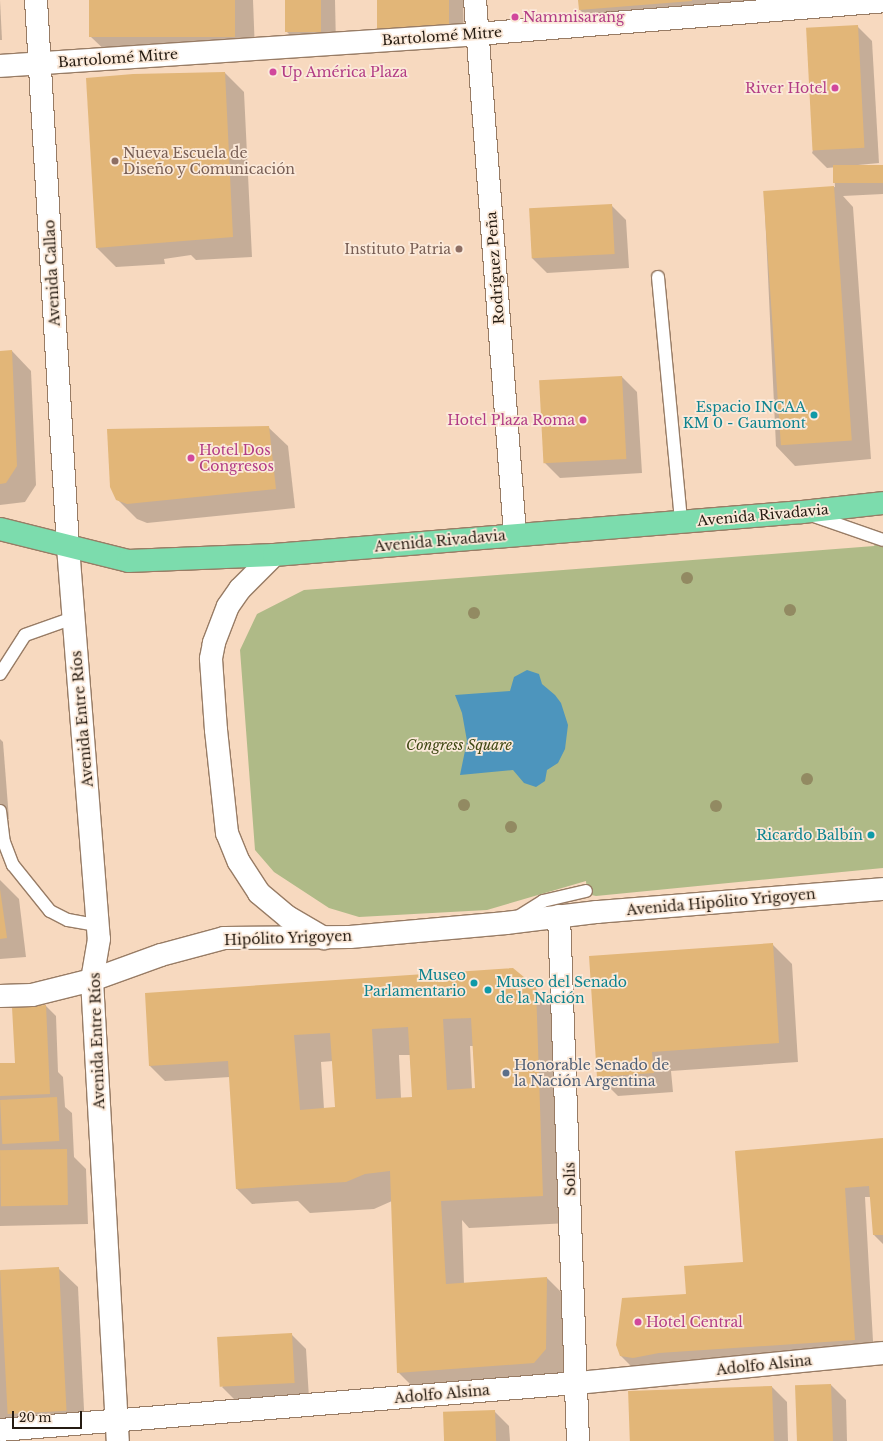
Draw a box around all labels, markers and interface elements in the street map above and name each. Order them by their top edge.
place label: Nammisarang [523,9,624,25]
marker: Nammisarang [510,12,520,22]
street label: Bartolomé Mitre [381,23,503,49]
street label: Bartolomé Mitre [57,45,179,71]
place label: Up América Plaza [281,64,408,80]
marker: Up América Plaza [268,67,278,77]
place label: River Hotel [745,80,827,96]
marker: River Hotel [830,83,840,93]
place label: Nueva Escuela de Diseño y Comunicación [123,145,296,178]
marker: Nueva Escuela de Diseño y Comunicación [110,156,120,166]
street label: Rodríguez Peña [483,211,507,325]
street label: Avenida Callao [41,219,63,327]
place label: Instituto Patria [344,241,451,257]
marker: Instituto Patria [454,244,464,254]
place label: Espacio INCAA KM 0 - Gaumont [683,399,806,432]
marker: Espacio INCAA KM 0 - Gaumont [809,410,819,420]
place label: Hotel Plaza Roma [447,412,575,428]
marker: Hotel Plaza Roma [578,415,588,425]
place label: Hotel Dos Congresos [199,442,274,474]
marker: Hotel Dos Congresos [186,453,196,463]
street label: Avenida Rivadavia [697,501,829,529]
street label: Avenida Rivadavia [374,527,506,555]
street label: Avenida Entre Ríos [68,650,96,788]
park label: Congress Square [406,737,512,753]
place label: Ricardo Balbín [756,827,863,843]
marker: Ricardo Balbín [866,830,876,840]
street label: Avenida Hipólito Yrigoyen [625,885,817,919]
street label: Hipólito Yrigoyen [224,927,352,949]
place label: Museo Parlamentario [363,967,466,1000]
street label: Avenida Entre Ríos [86,972,108,1110]
place label: Museo del Senado de la Nación [496,974,627,1006]
marker: Museo Parlamentario [469,978,479,988]
marker: Museo del Senado de la Nación [483,985,493,995]
place label: Honorable Senado de la Nación Argentina [514,1057,669,1090]
marker: Honorable Senado de la Nación Argentina [501,1068,511,1078]
street label: Solís [561,1162,579,1196]
place label: Hotel Central [646,1314,743,1330]
marker: Hotel Central [633,1317,643,1327]
street label: Adolfo Alsina [715,1352,813,1378]
street label: Adolfo Alsina [393,1381,491,1407]
scale bar [14,1403,84,1429]
text: 20 m [19,1410,51,1425]

